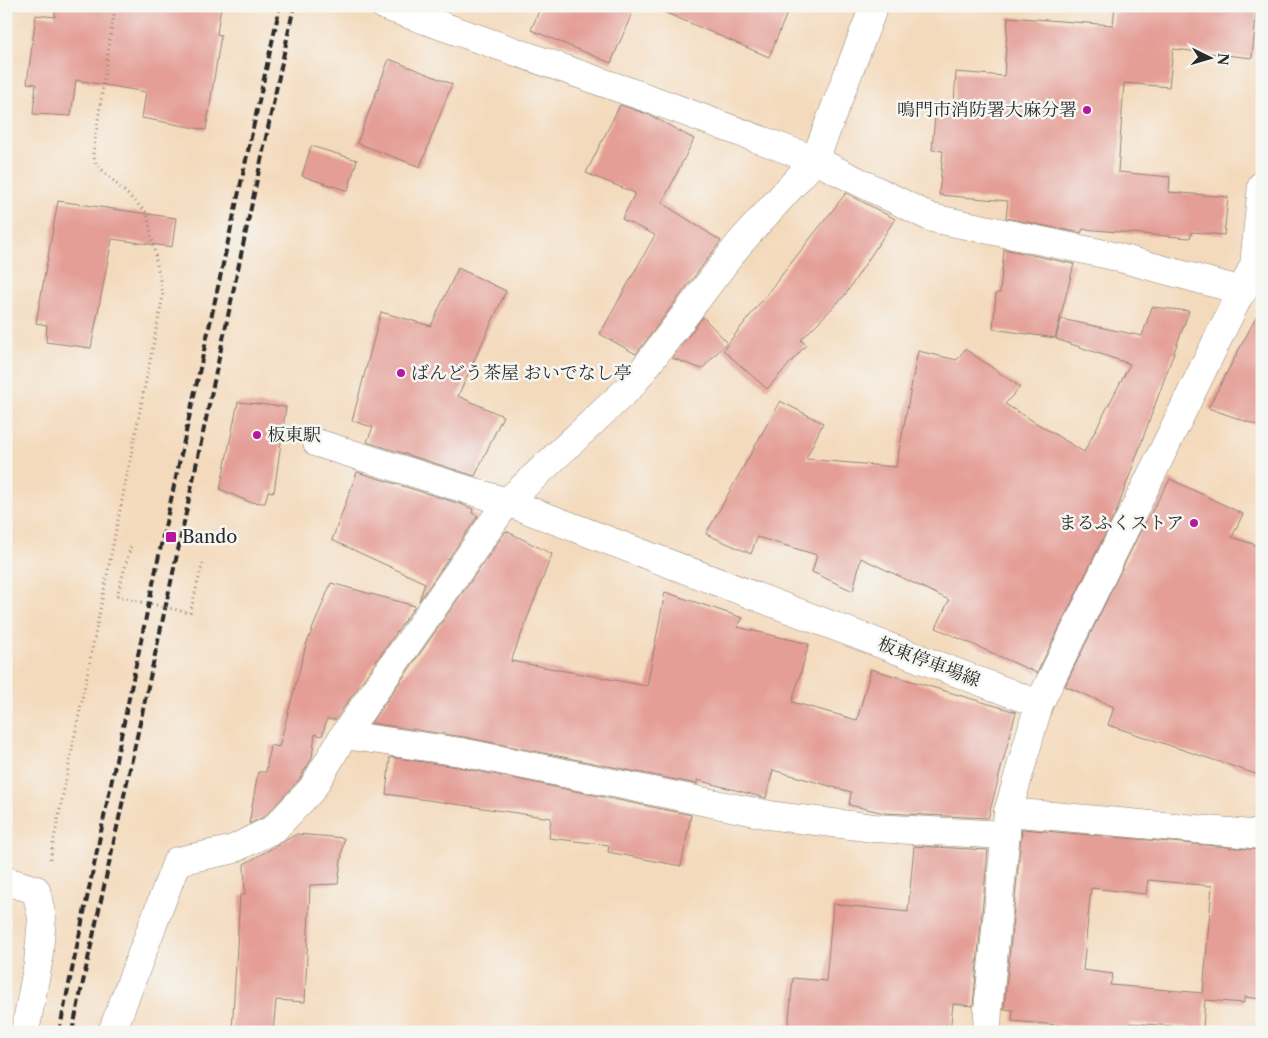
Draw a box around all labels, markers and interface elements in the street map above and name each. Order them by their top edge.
north arrow [1186,32,1236,82]
text: N [1213,52,1232,66]
place label: 鳴門市消防署大麻分署 [897,99,1077,121]
marker: 鳴門市消防署大麻分署 [1081,104,1093,116]
place label: ばんどう茶屋 おいでなし亭 [411,362,632,384]
marker: ばんどう茶屋 おいでなし亭 [395,367,407,379]
place label: 板東駅 [267,424,321,446]
marker: 板東駅 [251,429,263,441]
place label: まるふくストア [1059,512,1184,534]
marker: まるふくストア [1188,517,1200,529]
place label: Bando [182,526,237,548]
marker: Bando [164,530,178,544]
street label: 板東停車場線 [875,632,983,692]

